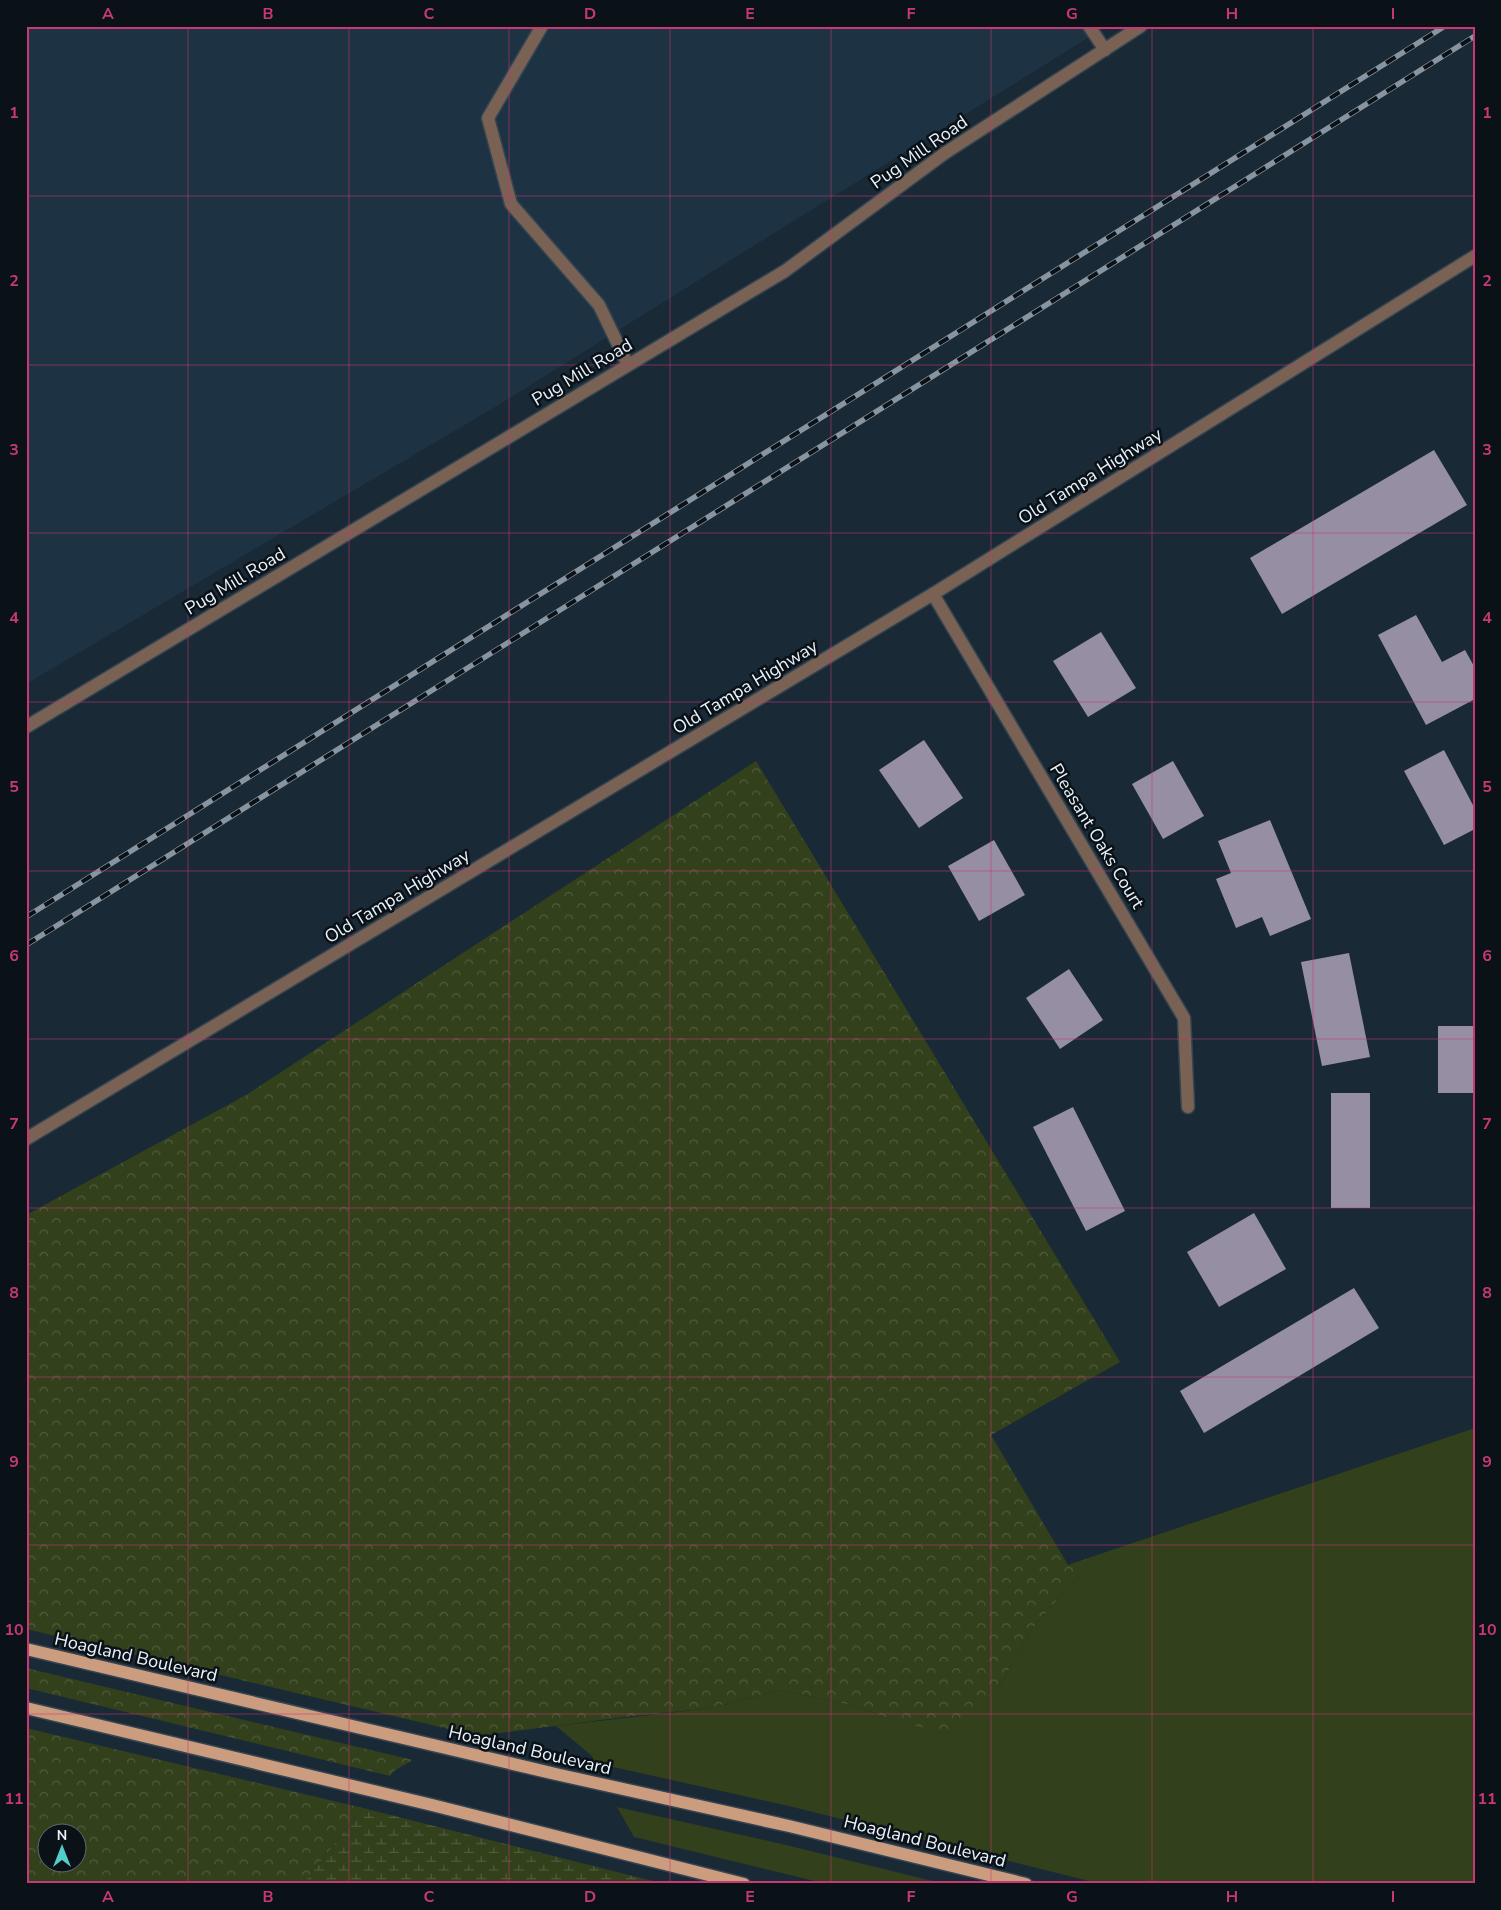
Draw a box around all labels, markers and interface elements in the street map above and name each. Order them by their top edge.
text: A [102,3,114,25]
text: B [262,3,274,25]
text: C [424,3,435,25]
text: D [584,3,596,25]
text: E [745,3,755,25]
text: F [907,3,916,25]
text: G [1066,3,1078,25]
text: H [1226,3,1238,25]
text: I [1391,3,1395,25]
text: 1 [9,102,19,124]
text: 1 [1482,102,1492,124]
street label: Pug Mill Road [866,110,972,194]
text: 2 [9,270,19,292]
text: 2 [1482,270,1492,292]
street label: Pug Mill Road [527,333,637,411]
street label: Old Tampa Highway [1013,422,1167,530]
text: 3 [9,439,19,461]
text: 3 [1482,439,1492,461]
street label: Pug Mill Road [180,542,290,620]
text: 4 [9,607,19,629]
text: 4 [1482,607,1492,629]
street label: Old Tampa Highway [668,634,823,740]
street label: Pleasant Oaks Court [1044,759,1150,914]
text: 5 [9,776,19,798]
text: 5 [1482,776,1492,798]
street label: Old Tampa Highway [320,843,475,949]
text: 6 [9,945,19,967]
text: 6 [1482,945,1492,967]
text: 7 [9,1113,19,1135]
text: 7 [1482,1113,1492,1135]
text: 8 [9,1282,19,1304]
text: 8 [1482,1282,1492,1304]
text: 9 [9,1451,19,1473]
text: 9 [1482,1451,1492,1473]
text: 10 [4,1619,24,1641]
text: 10 [1477,1619,1497,1641]
street label: Hoagland Boulevard [52,1627,220,1687]
street label: Hoagland Boulevard [446,1720,614,1780]
text: 11 [4,1788,24,1810]
text: 11 [1477,1788,1497,1810]
street label: Hoagland Boulevard [841,1809,1009,1873]
north arrow [38,1822,88,1872]
text: N [57,1826,67,1845]
text: A [102,1886,114,1908]
text: B [262,1886,274,1908]
text: C [424,1886,435,1908]
text: D [584,1886,596,1908]
text: E [745,1886,755,1908]
text: F [907,1886,916,1908]
text: G [1066,1886,1078,1908]
text: H [1226,1886,1238,1908]
text: I [1391,1886,1395,1908]

